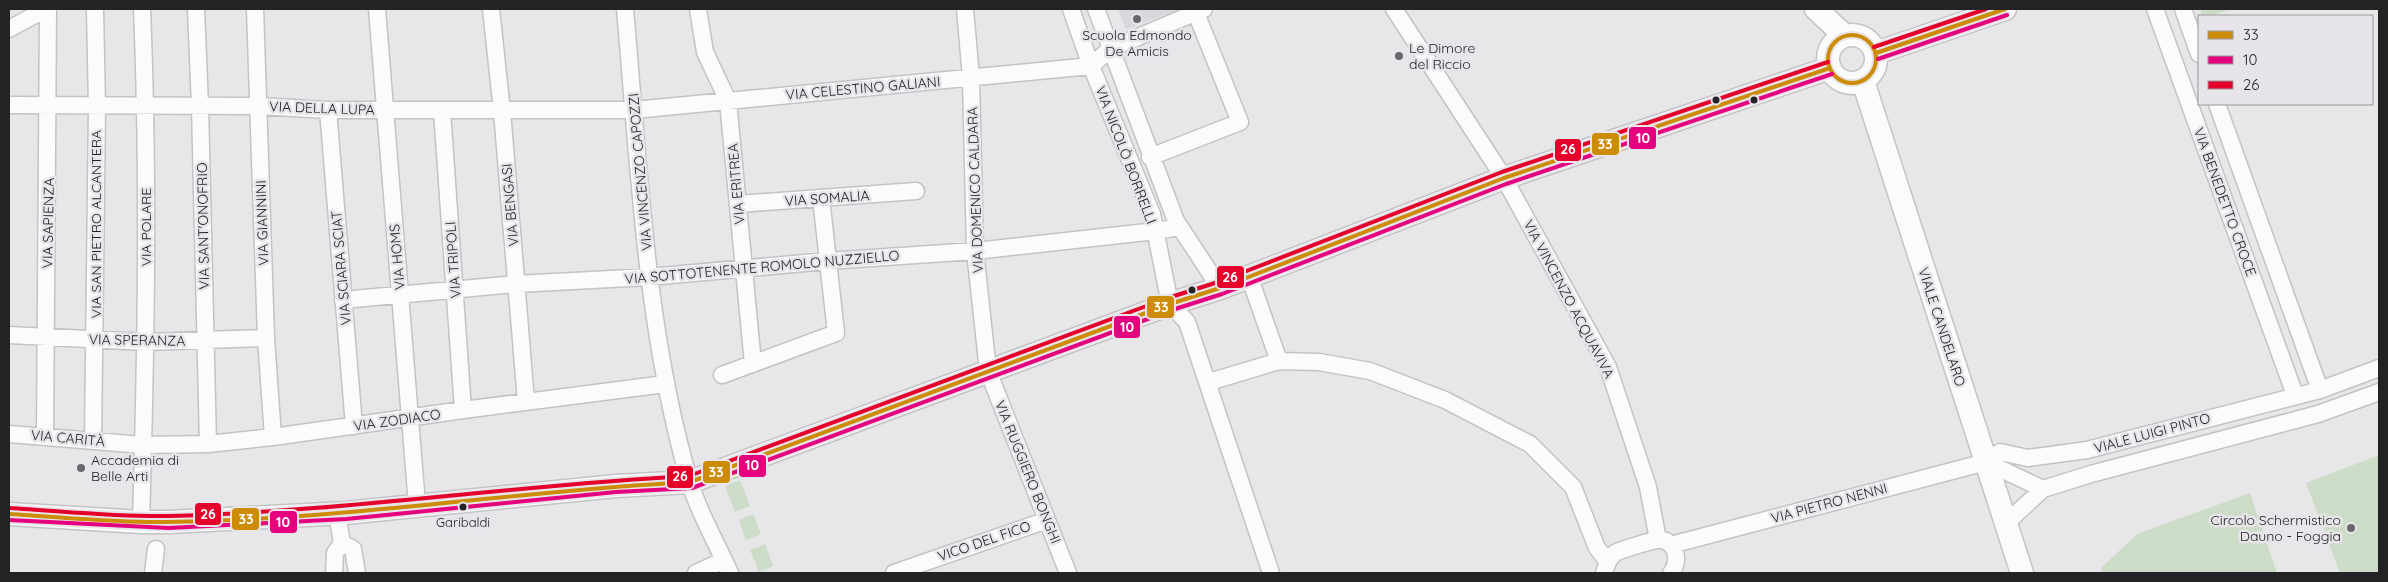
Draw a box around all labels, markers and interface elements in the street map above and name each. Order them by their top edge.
marker: Scuola Edmondo De Amicis [1131,13,1143,25]
legend [2198,15,2373,105]
text: 33 [2243,25,2259,44]
place label: Scuola Edmondo De Amicis [1082,26,1192,60]
place label: Le Dimore del Riccio [1409,39,1476,73]
marker: Le Dimore del Riccio [1393,50,1405,62]
text: 10 [2243,50,2258,69]
street label: VIA CELESTINO GALIANI [785,72,941,104]
text: 26 [2243,75,2259,94]
street label: VIA NICOLÒ BORRELLI [1091,84,1161,226]
street label: VIA VINCENZO CAPOZZI [624,92,656,252]
unlabelled marker [1711,95,1721,105]
unlabelled marker [1749,95,1759,105]
street label: VIA DELLA LUPA [269,97,375,119]
street label: VIA DOMENICO CALDARA [963,106,987,274]
street label: VIA BENEDETTO CROCE [2190,125,2260,279]
line badge: 10 [1628,126,1657,150]
text: 10 [1636,129,1650,147]
street label: VIA SAN PIETRO ALCANTERA [87,130,105,318]
line badge: 33 [1591,132,1620,156]
text: 33 [1597,135,1613,153]
line badge: 26 [1554,138,1582,162]
text: 26 [1560,140,1576,158]
street label: VIA ERITREA [723,143,749,225]
street label: VIA SANT'ONOFRIO [193,162,213,290]
street label: VIA BENGASI [497,163,523,247]
street label: VIA SAPIENZA [38,178,58,268]
street label: VIA GIANNINI [252,180,272,266]
street label: VIA SOMALIA [784,186,870,210]
street label: VIA POLARE [137,188,155,266]
street label: VIA SCIARA SCIAT [327,210,355,326]
street label: VIA VINCENZO ACQUAVIVA [1520,217,1618,381]
street label: VIA TRIPOLI [441,221,465,299]
street label: VIA HOMS [385,223,409,291]
street label: VIA SOTTOTENENTE ROMOLO NUZZIELLO [624,246,900,288]
line badge: 26 [1216,265,1245,289]
street label: VIALE CANDELARO [1914,265,1970,389]
text: 26 [1222,268,1238,286]
unlabelled marker [1187,285,1197,295]
line badge: 33 [1146,295,1175,319]
text: 33 [1153,298,1169,316]
line badge: 10 [1113,315,1141,339]
text: 10 [1120,318,1134,336]
street label: VIA SPERANZA [89,330,185,350]
street label: VIA RUGGIERO BONGHI [991,398,1065,546]
street label: VIA ZODIACO [352,405,442,435]
street label: VIALE LUIGI PINTO [2092,409,2212,457]
street label: VIA CARITÀ [30,426,106,450]
place label: Accademia di Belle Arti [91,451,179,485]
line badge: 10 [738,454,767,478]
text: 10 [745,456,759,474]
line badge: 33 [702,460,731,484]
marker: Accademia di Belle Arti [75,462,87,474]
text: 33 [708,463,724,481]
line badge: 26 [666,465,694,489]
text: 26 [672,467,688,485]
street label: VIA PIETRO NENNI [1769,479,1889,527]
line badge: 26 [194,502,222,526]
marker: Garibaldi [458,502,468,512]
text: 26 [200,505,216,523]
line badge: 33 [231,507,260,531]
text: 33 [238,510,254,528]
line badge: 10 [269,510,298,534]
place label: Circolo Schermistico Dauno - Foggia [2211,511,2341,545]
text: 10 [276,513,290,531]
place label: Garibaldi [436,514,490,530]
street label: VICO DEL FICO [935,517,1033,565]
marker: Circolo Schermistico Dauno - Foggia [2345,522,2357,534]

